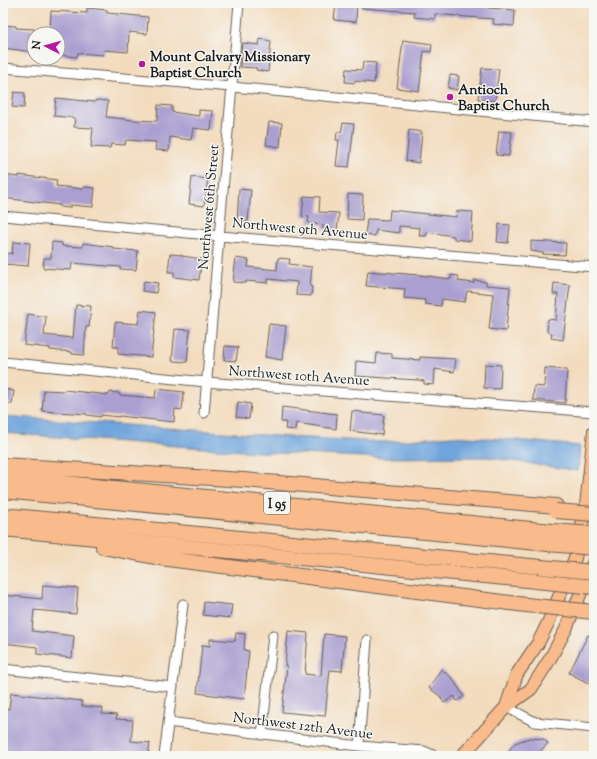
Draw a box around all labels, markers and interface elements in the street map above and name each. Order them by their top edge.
north arrow [26,26,66,66]
text: N [29,40,45,51]
place label: Mount Calvary Missionary Baptist Church [150,48,311,84]
marker: Mount Calvary Missionary Baptist Church [137,59,147,69]
place label: Antioch Baptist Church [458,81,551,117]
marker: Antioch Baptist Church [445,92,455,102]
street label: Northwest 6th Street [195,144,225,271]
street label: Northwest 9th Avenue [231,214,368,246]
street label: Northwest 10th Avenue [228,362,370,392]
road number: I 95 [264,492,290,514]
street label: Northwest 12th Avenue [232,708,374,745]

